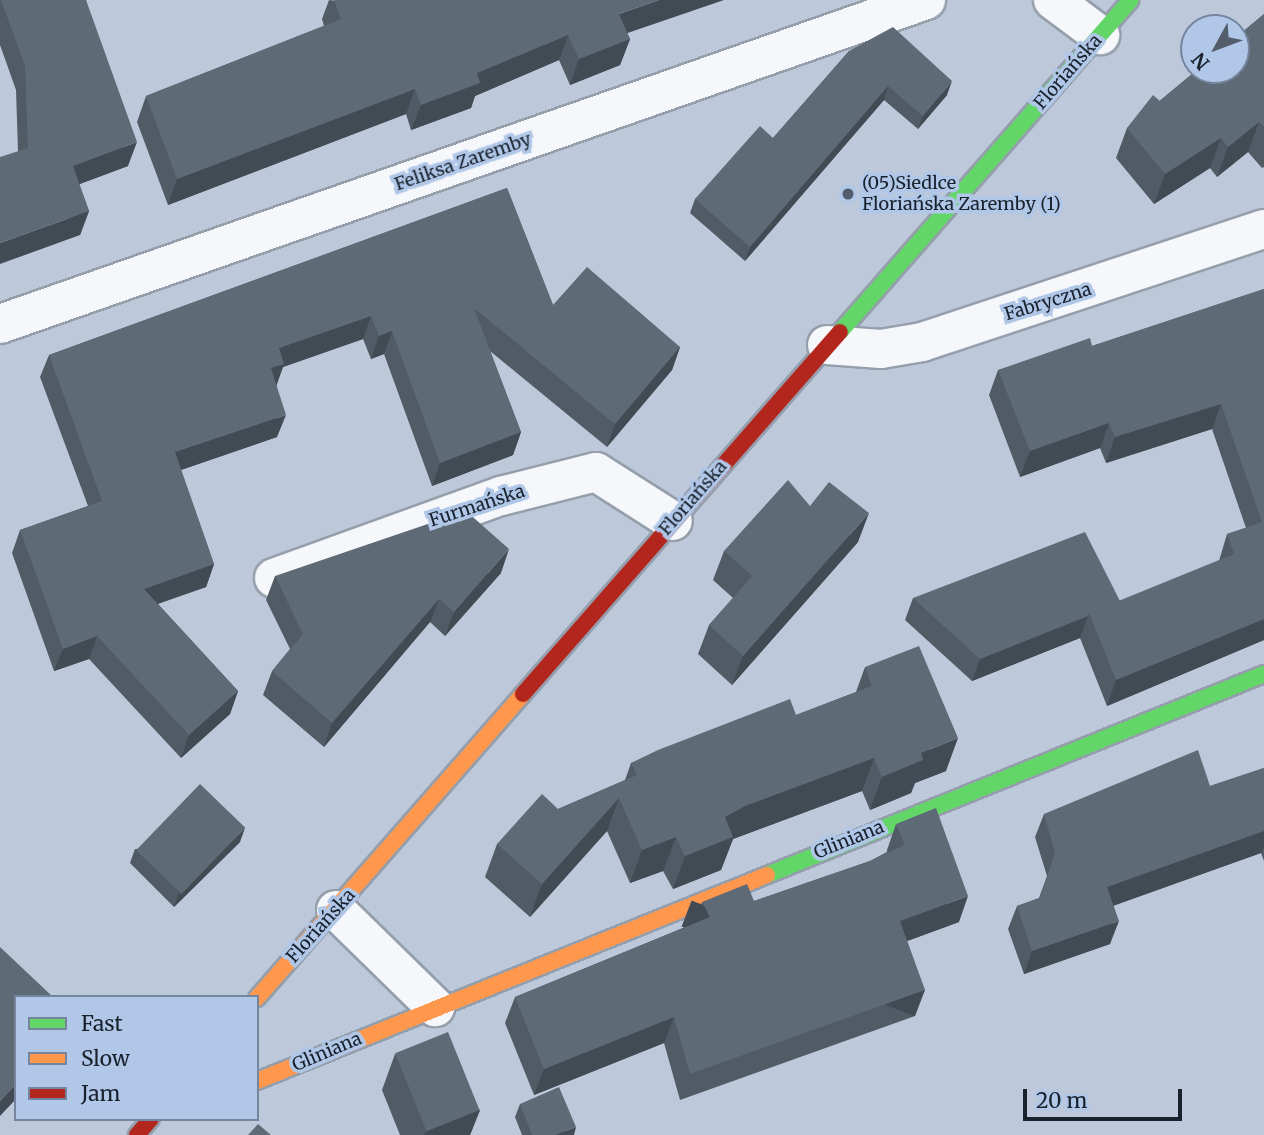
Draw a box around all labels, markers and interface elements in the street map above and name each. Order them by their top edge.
north arrow [1180,14,1250,84]
street label: Floriańska [1030,30,1106,114]
text: N [1187,48,1215,75]
street label: Feliksa Zaremby [392,129,534,195]
place label: (05)Siedlce Floriańska Zaremby (1) [862,173,1061,216]
marker: (05)Siedlce Floriańska Zaremby (1) [840,186,856,202]
street label: Fabryczna [1002,279,1094,325]
street label: Floriańska [655,456,731,540]
street label: Furmańska [427,480,527,532]
street label: Gliniana [811,816,887,864]
street label: Floriańska [282,885,360,967]
legend [14,995,259,1121]
text: Fast [81,1010,123,1037]
street label: Gliniana [289,1028,365,1076]
text: Slow [81,1045,130,1072]
scale bar [1026,1076,1185,1120]
text: Jam [81,1080,120,1107]
text: 20 m [1036,1087,1087,1114]

